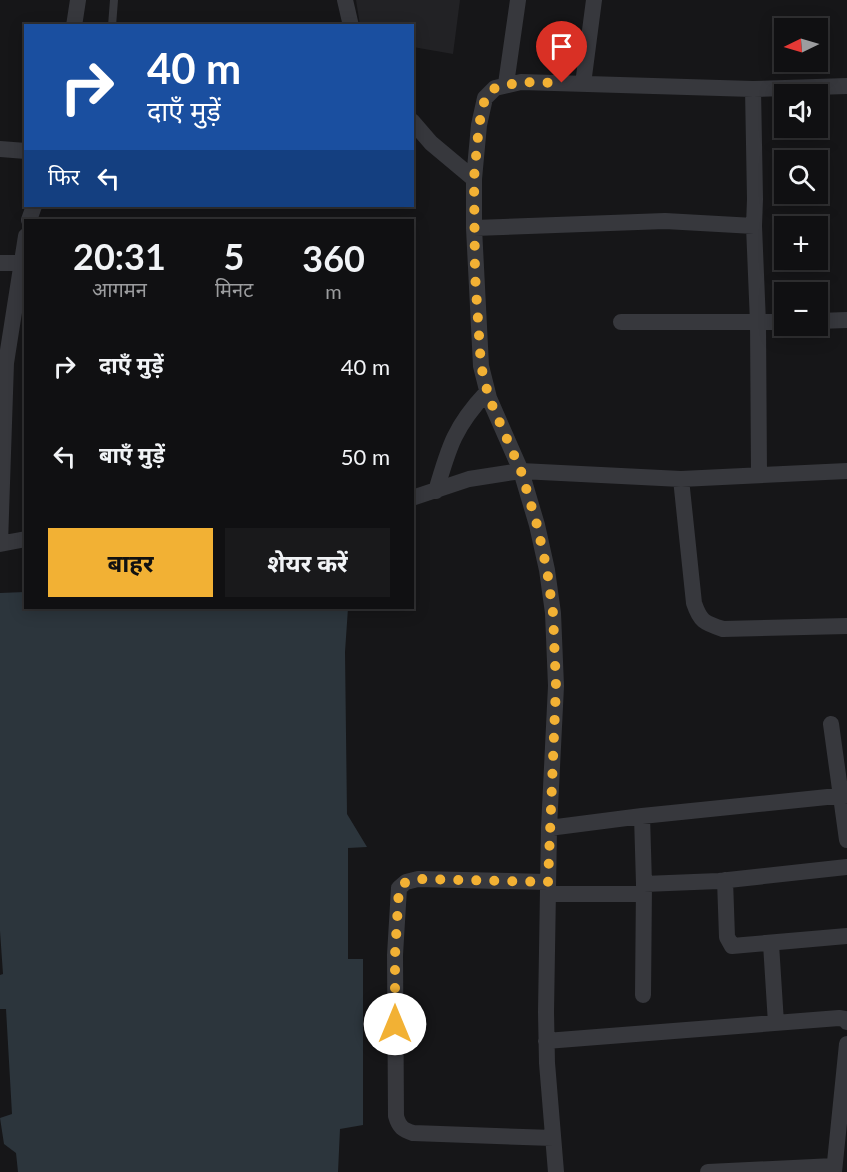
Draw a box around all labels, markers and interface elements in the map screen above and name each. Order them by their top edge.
north arrow [774,18,828,72]
map controls [774,18,828,336]
pin [536,21,587,83]
icon: arrive [545,30,578,63]
text: 40 m [147,43,241,93]
icon: right [48,48,126,126]
button: sound [774,84,828,138]
text: दाएँ मुड़ें [147,94,221,127]
button: search [774,150,828,204]
icon: left [92,162,125,195]
text: फिर [48,163,80,190]
button: + [774,216,828,270]
text: 20:31 [73,234,166,278]
text: 5 [224,234,245,278]
text: 360 [302,236,365,280]
text: आगमन [92,277,147,301]
text: मिनट [215,277,253,301]
text: m [325,279,342,303]
button: − [774,282,828,336]
icon: right [48,350,81,383]
text: दाएँ मुड़ें [99,351,163,378]
text: 40 m [341,353,390,380]
icon: left [48,440,81,473]
text: बाएँ मुड़ें [99,441,165,468]
text: 50 m [341,443,390,470]
button: बाहर [48,528,213,597]
button: शेयर करें [225,528,390,597]
position arrow [363,992,427,1056]

